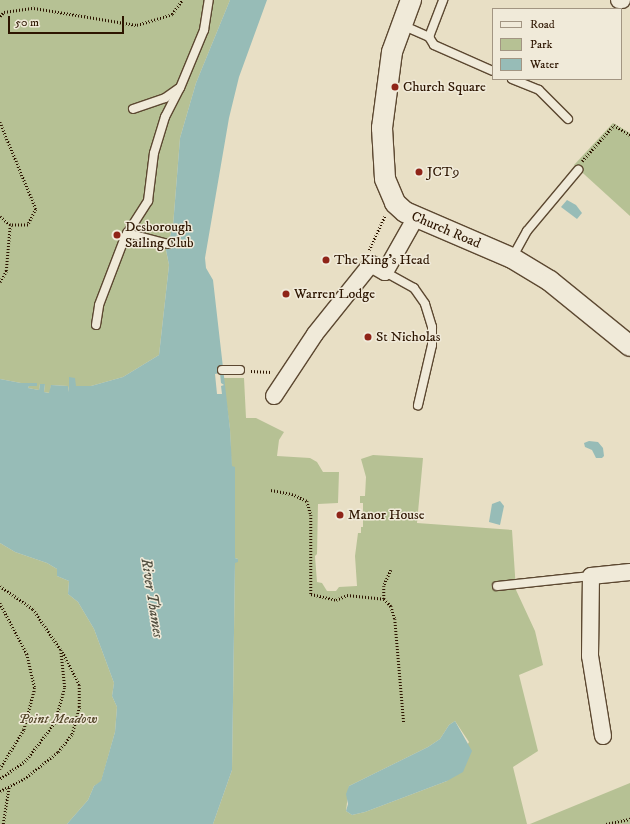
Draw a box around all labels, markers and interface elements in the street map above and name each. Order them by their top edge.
scale bar [10,8,126,34]
legend [492,8,622,80]
text: 50 m [15,15,39,30]
text: Road [530,17,555,32]
text: Park [530,37,552,52]
text: Water [530,57,559,72]
place label: Church Square [403,79,486,95]
marker: Church Square [390,82,400,92]
place label: JCT9 [427,164,459,180]
marker: JCT9 [414,167,424,177]
street label: Church Road [409,208,483,252]
place label: Desborough Sailing Club [125,219,194,252]
marker: Desborough Sailing Club [112,230,122,240]
place label: The King's Head [334,252,430,268]
marker: The King's Head [321,255,331,265]
place label: Warren Lodge [294,286,375,302]
marker: Warren Lodge [281,289,291,299]
place label: St Nicholas [376,329,440,345]
marker: St Nicholas [363,332,373,342]
place label: Manor House [348,507,425,523]
marker: Manor House [335,510,345,520]
water label: River Thames [137,557,167,639]
park label: Point Meadow [18,711,98,727]

